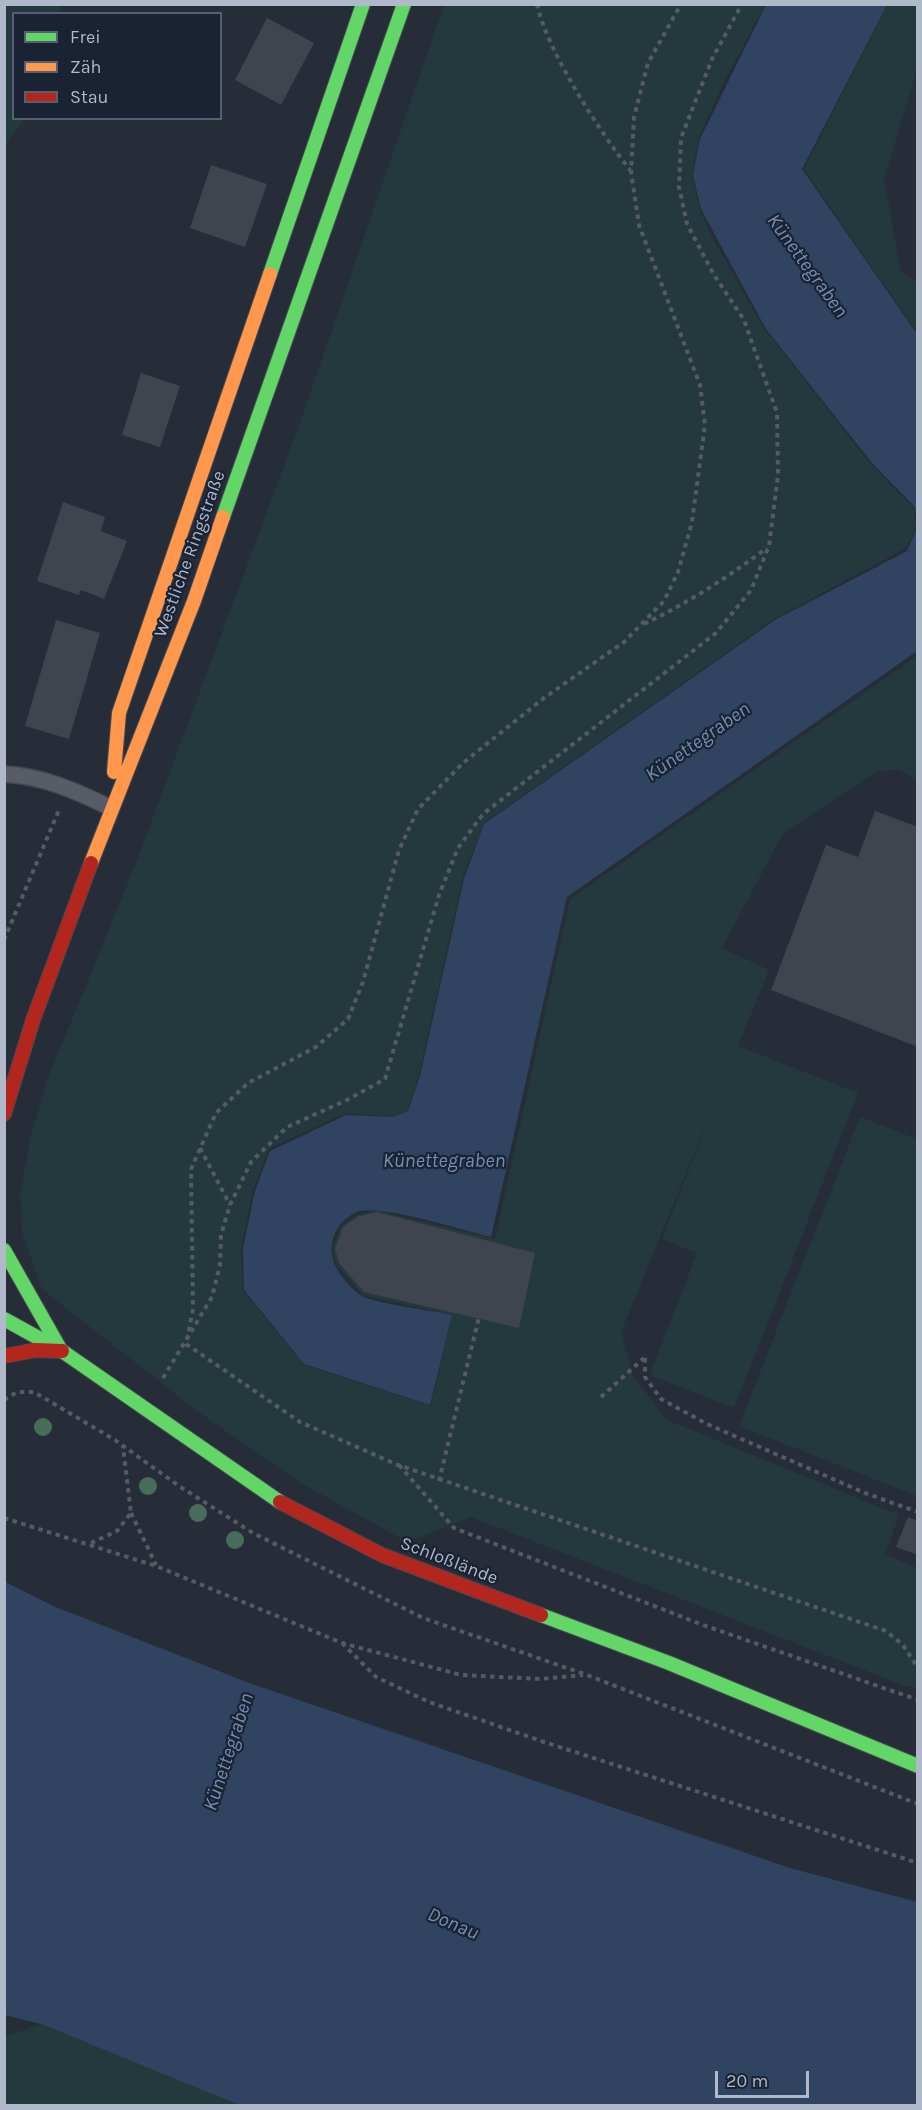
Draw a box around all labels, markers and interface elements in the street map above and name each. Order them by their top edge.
legend [12,12,222,120]
text: Frei [70,26,101,48]
text: Zäh [70,56,101,78]
text: Stau [70,86,108,108]
water label: Künettegraben [761,209,853,323]
street label: Westliche Ringstraße [150,468,230,640]
water label: Künettegraben [641,697,755,787]
water label: Künettegraben [383,1149,505,1173]
street label: Schloßlände [397,1533,501,1589]
water label: Künettegraben [199,1690,259,1814]
water label: Donau [424,1902,482,1946]
scale bar [718,2059,812,2097]
text: 20 m [726,2070,768,2092]

